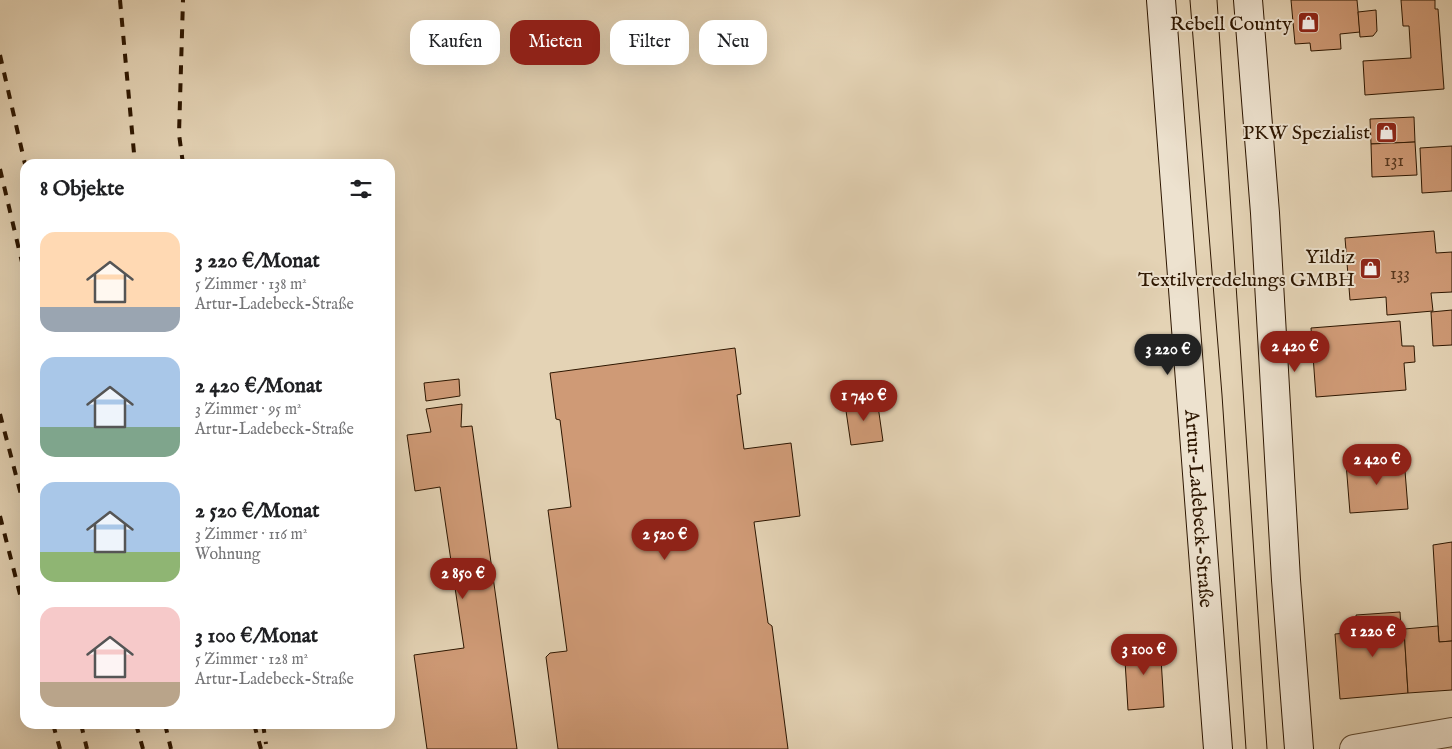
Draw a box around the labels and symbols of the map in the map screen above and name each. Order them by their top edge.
shop icon: Rebell County [1296,11,1320,35]
place label: Rebell County [1170,12,1292,37]
shop icon: PKW Spezialist [1374,120,1398,144]
place label: PKW Spezialist [1242,121,1370,146]
house number: 131 [1384,150,1404,173]
place label: Yildiz Textilveredelungs GMBH [1138,245,1355,293]
shop icon: Yildiz Textilveredelungs GMBH [1359,256,1383,280]
house number: 133 [1390,263,1410,286]
pin: 2 420 € [1249,330,1341,373]
pin: 3 220 € [1122,334,1214,376]
pin: 1 740 € [818,380,910,422]
street label: Artur-Ladebeck-Straße [1178,408,1218,609]
pin: 2 420 € [1331,444,1423,486]
pin: 2 520 € [619,518,711,561]
pin: 2 850 € [417,558,509,600]
pin: 1 220 € [1327,616,1419,658]
pin: 3 100 € [1098,634,1190,676]

